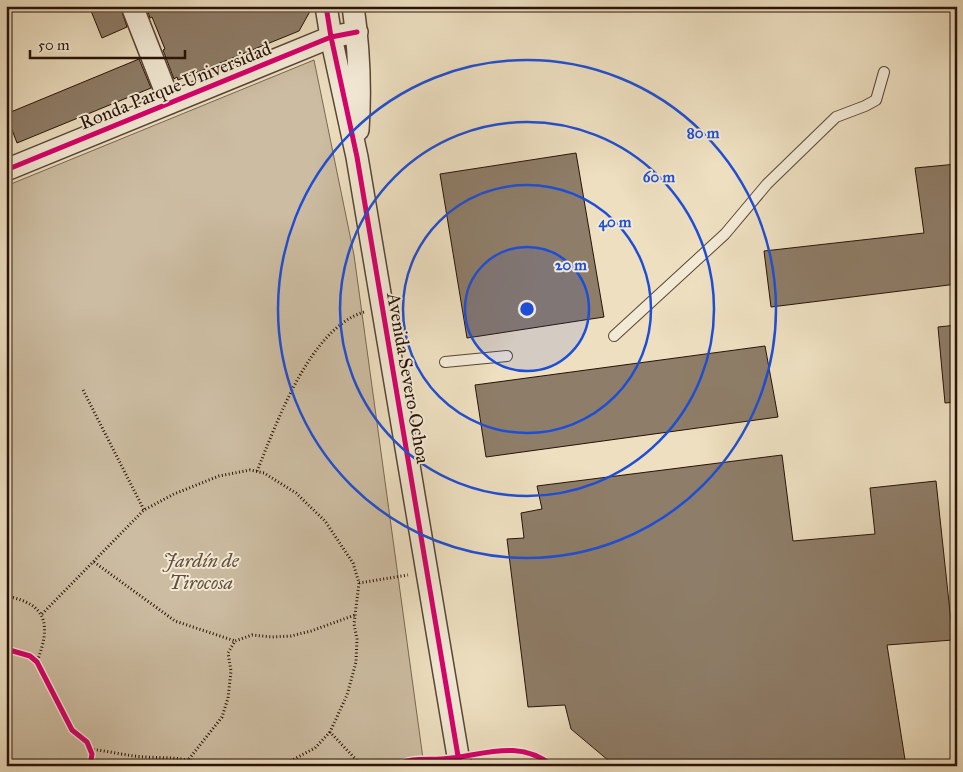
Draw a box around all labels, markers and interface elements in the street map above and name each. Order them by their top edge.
scale bar [30,28,185,60]
text: 50 m [38,36,70,54]
street label: Ronda Parque Universidad [76,36,275,135]
text: 80 m [687,124,720,142]
text: 60 m [643,168,676,186]
text: 40 m [599,213,632,232]
text: 20 m [555,256,587,274]
street label: Avenida Severo Ochoa [382,290,435,466]
centre of rings [518,300,536,318]
park label: Jardín de Tirocosa [162,549,240,594]

